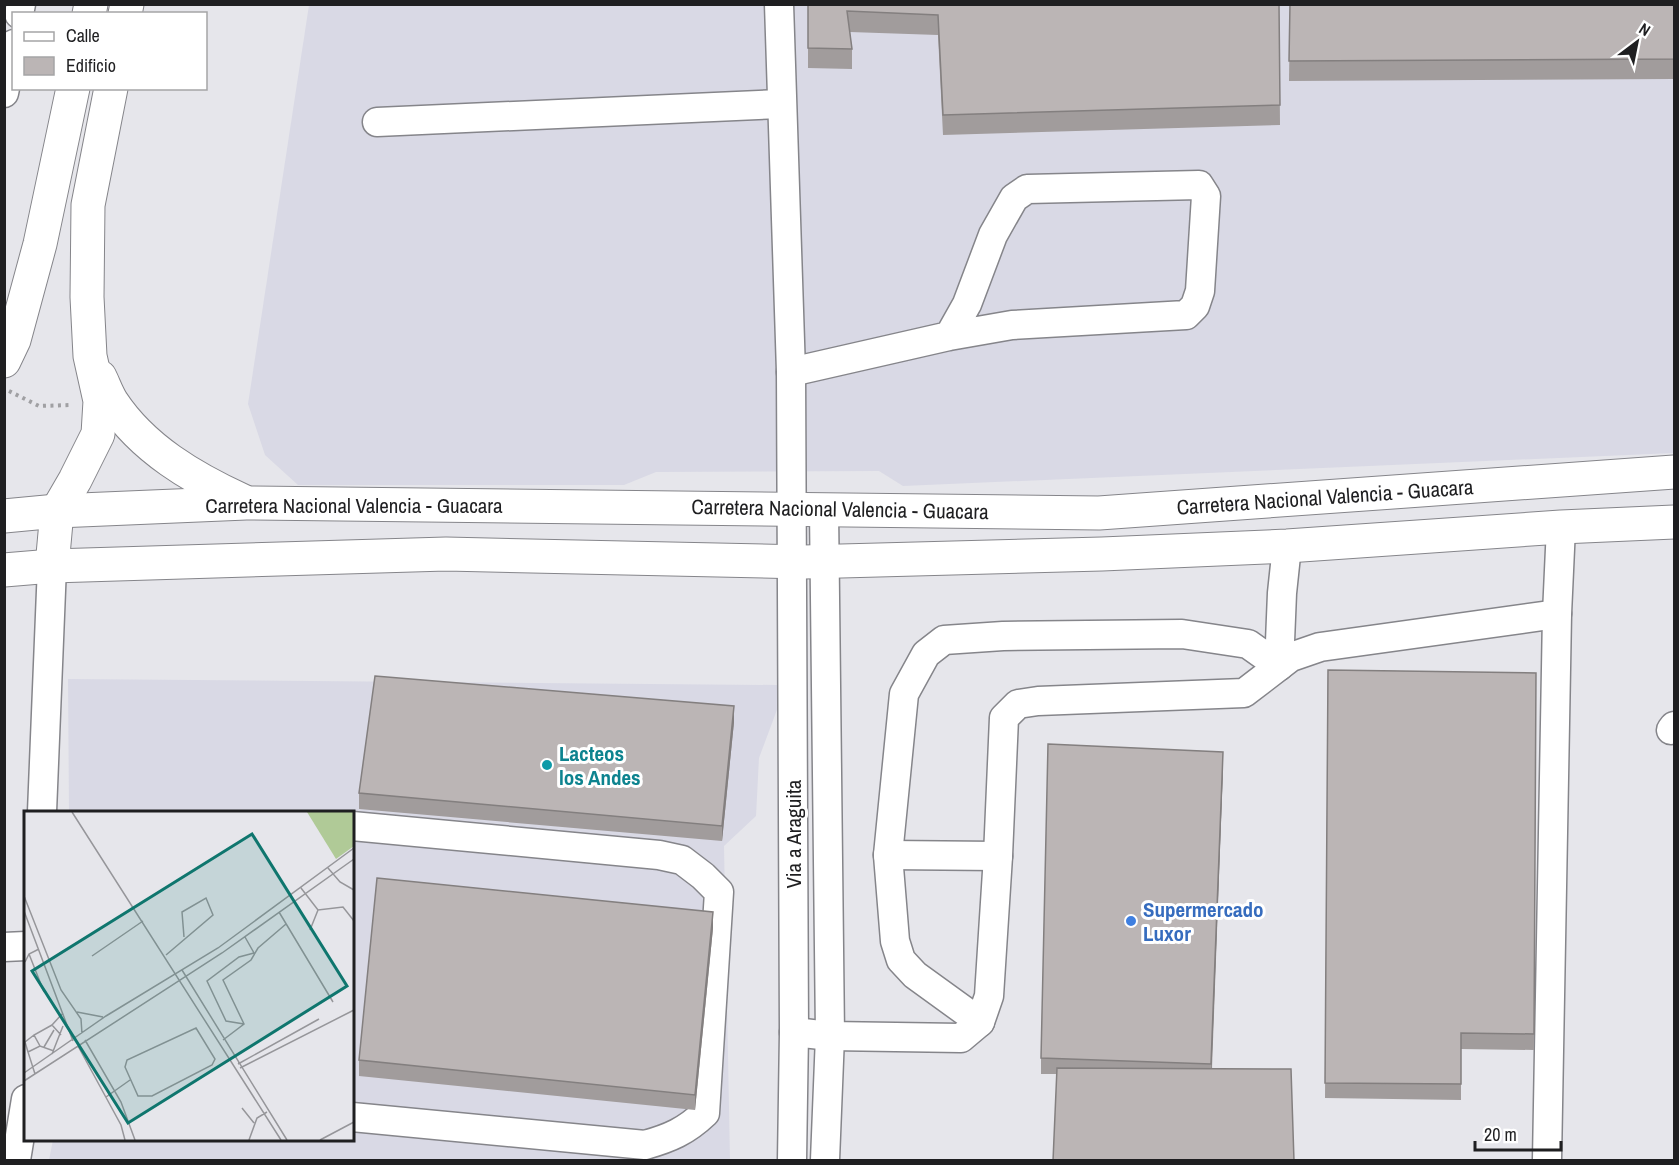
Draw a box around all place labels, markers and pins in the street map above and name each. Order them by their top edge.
place label: Lacteos los Andes [559,739,641,792]
marker: Lacteos los Andes [540,758,554,772]
place label: Supermercado Luxor [1143,895,1264,948]
marker: Supermercado Luxor [1124,914,1138,928]

